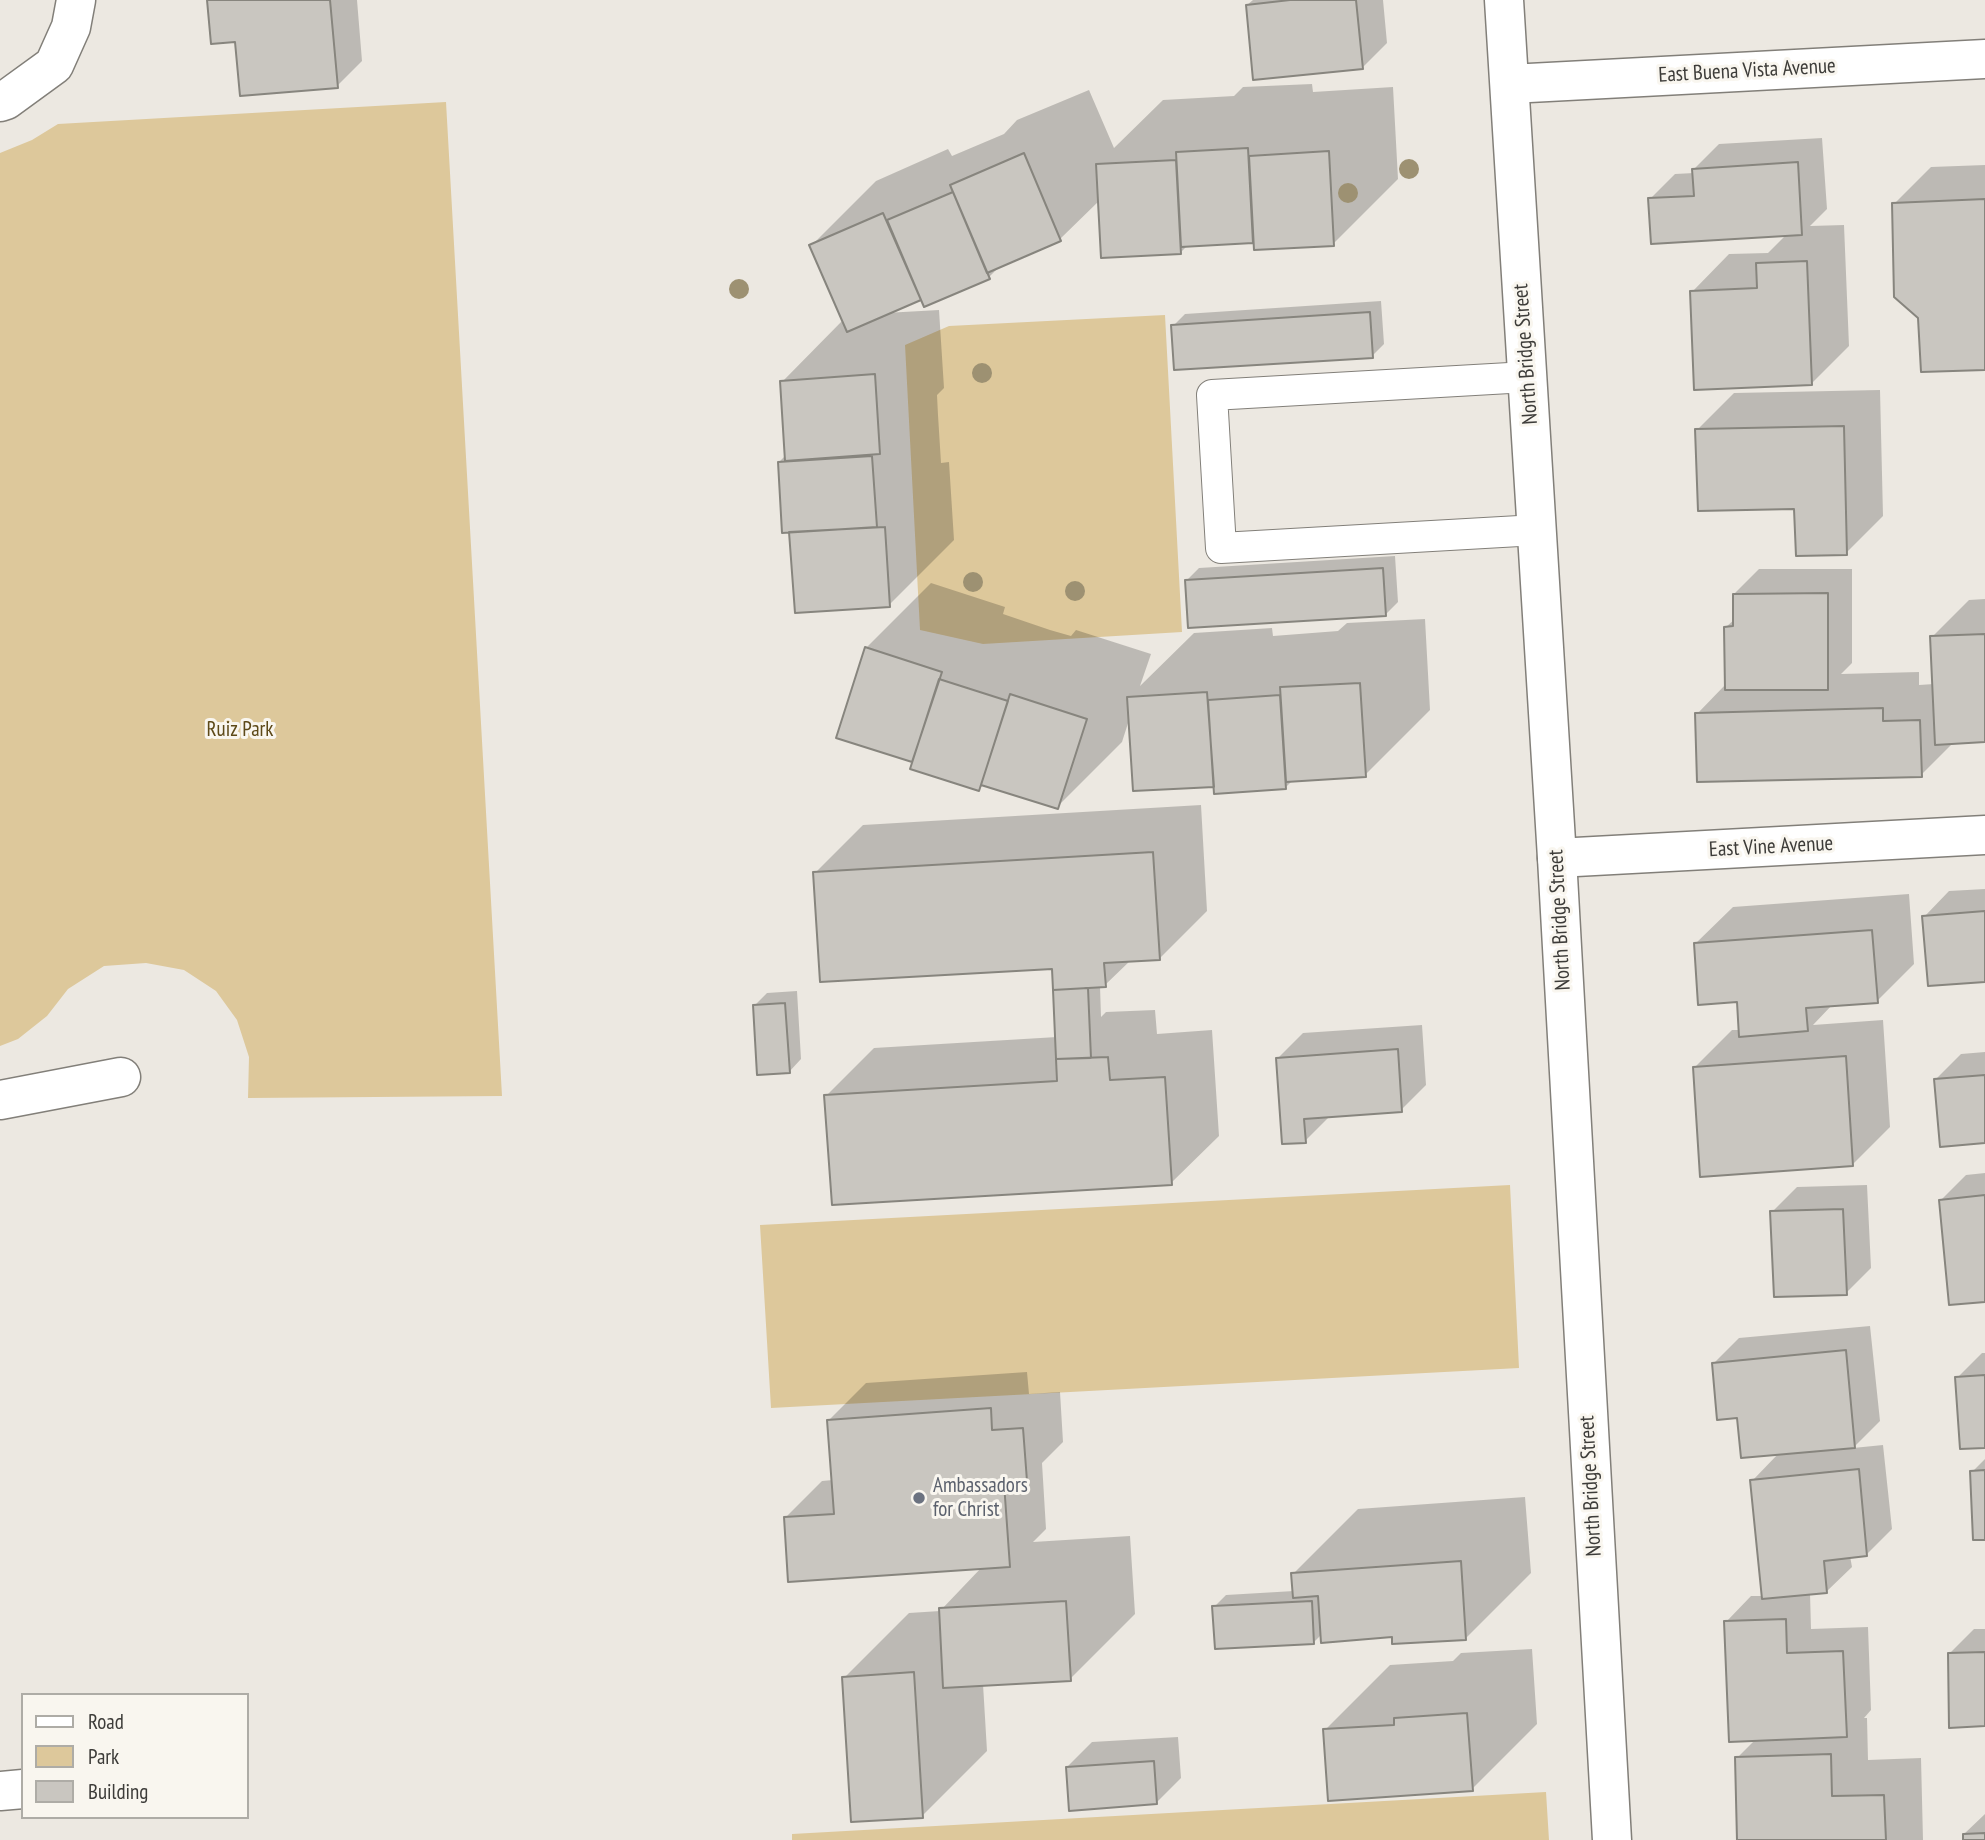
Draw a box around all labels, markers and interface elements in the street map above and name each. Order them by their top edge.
street label: East Buena Vista Avenue [1658,54,1836,88]
street label: North Bridge Street [1509,283,1543,425]
park label: Ruiz Park [207,717,273,743]
street label: East Vine Avenue [1708,831,1834,863]
street label: North Bridge Street [1544,849,1576,991]
street label: North Bridge Street [1575,1415,1607,1557]
place label: Ambassadors for Christ [933,1473,1028,1523]
marker: Ambassadors for Christ [911,1490,927,1506]
legend [21,1693,248,1819]
text: Road [88,1708,124,1735]
text: Park [88,1743,119,1770]
text: Building [88,1778,148,1805]

